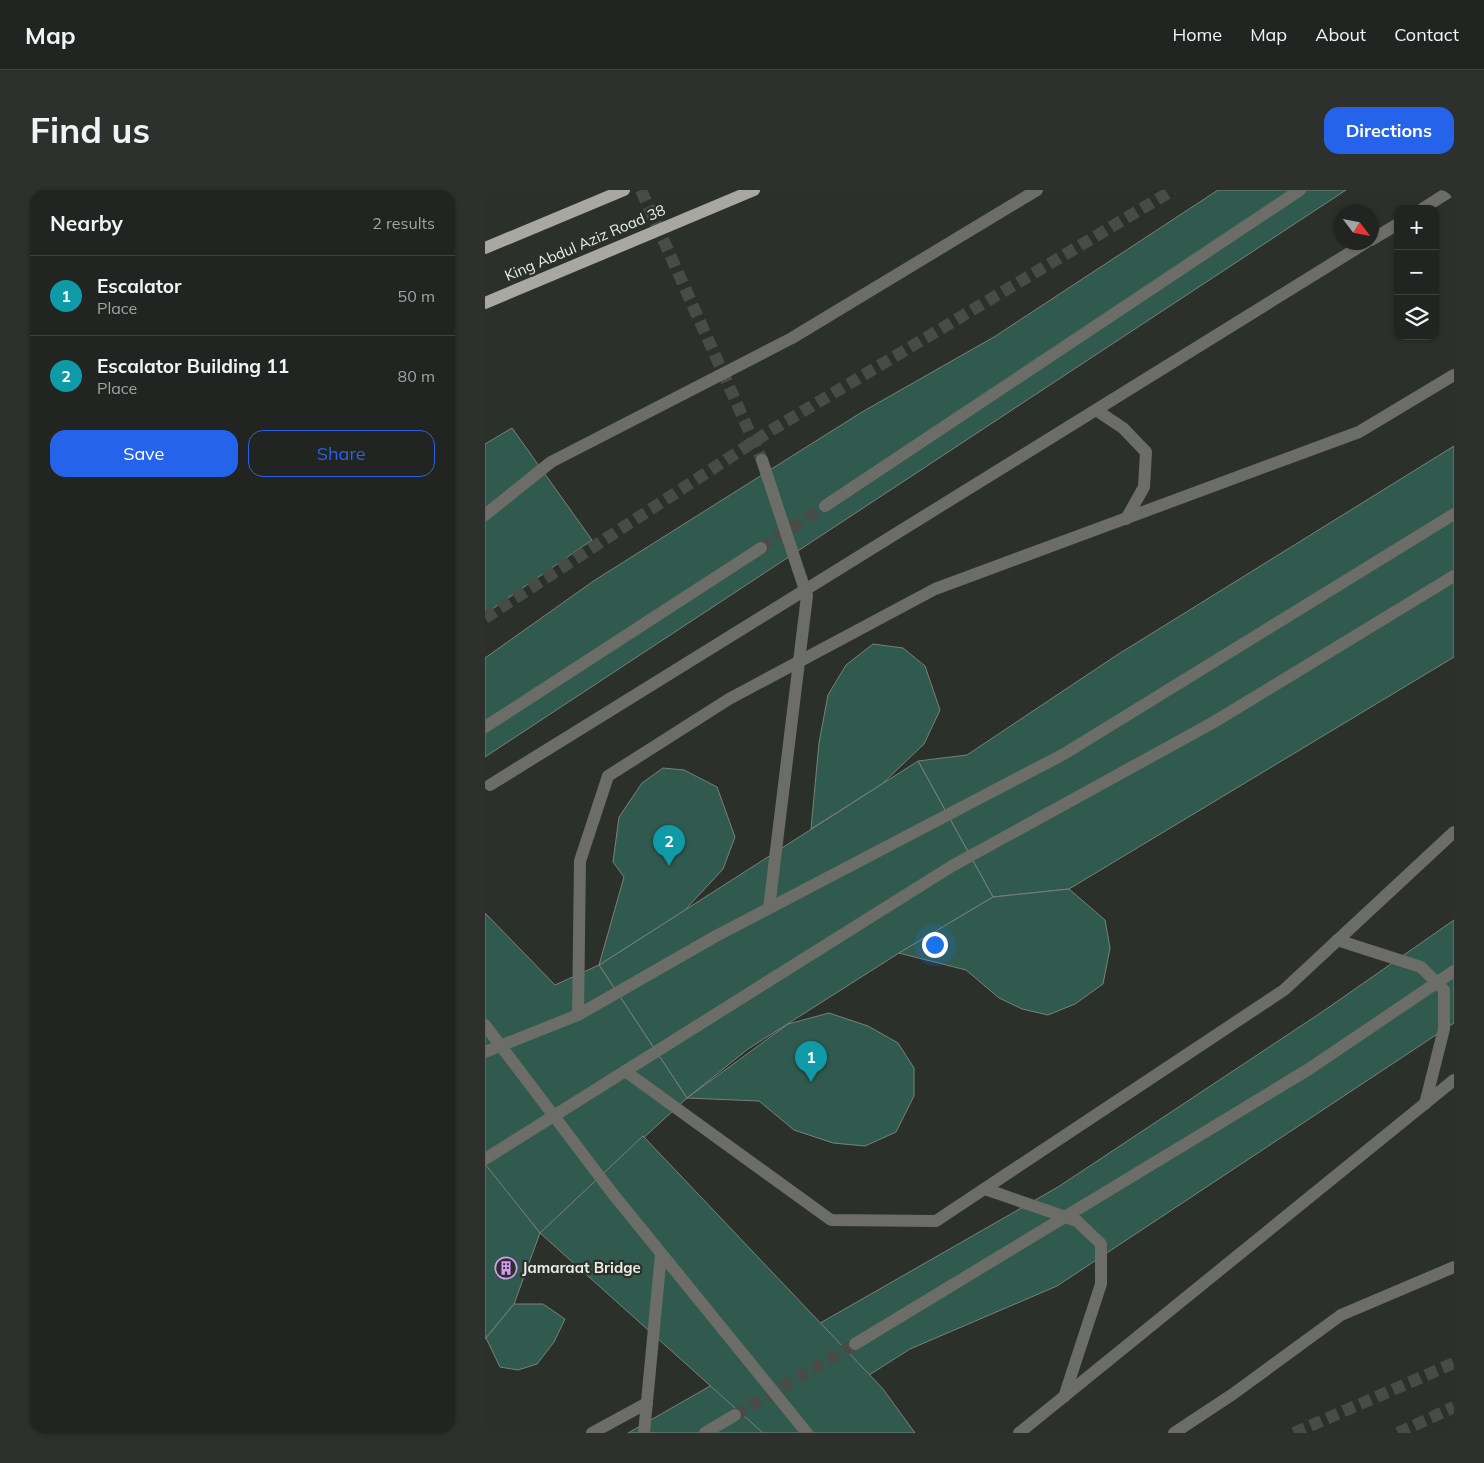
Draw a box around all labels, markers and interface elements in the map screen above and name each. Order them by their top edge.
text: Map [25,20,76,50]
text: Home [1172,23,1222,46]
text: Map [1250,23,1287,46]
text: About [1315,23,1366,46]
text: Contact [1394,23,1459,46]
button: Directions [1324,107,1454,154]
text: Find us [30,108,150,152]
street label: King Abdul Aziz Road 38 [502,200,668,285]
north arrow [1334,205,1379,250]
map controls [1394,205,1439,340]
button: + [1394,205,1439,250]
text: Nearby [50,210,123,236]
text: 2 results [372,213,435,233]
button: − [1394,250,1439,295]
text: Escalator [97,274,182,298]
text: 1 [61,286,71,306]
text: 50 m [398,286,435,306]
button: layers [1394,295,1439,340]
text: Place [97,298,137,318]
text: Escalator Building 11 [97,354,289,378]
text: 2 [61,366,71,386]
text: 80 m [398,366,435,386]
text: Place [97,378,137,398]
button: Save [50,430,238,477]
button: Share [248,430,435,477]
pin: 2 [653,825,685,866]
your location [922,932,948,958]
pin: 1 [795,1041,827,1082]
building icon: Jamaraat Bridge [494,1256,518,1280]
place label: Jamaraat Bridge [522,1258,641,1277]

